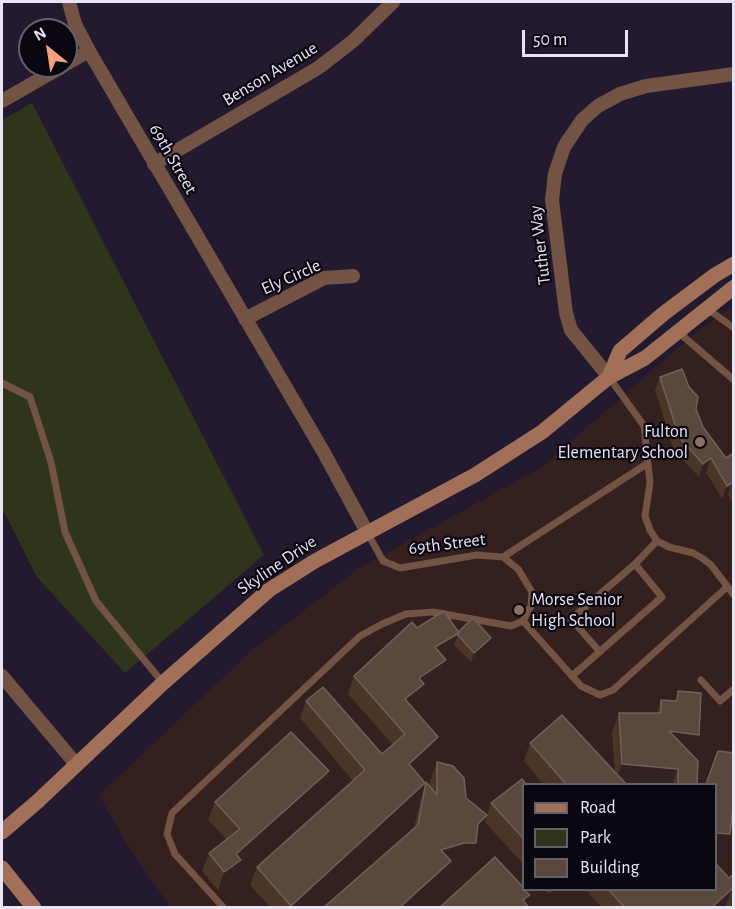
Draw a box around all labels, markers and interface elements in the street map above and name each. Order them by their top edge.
north arrow [18,18,78,78]
scale bar [525,18,632,56]
text: N [31,24,49,44]
text: 50 m [533,31,567,49]
street label: Benson Avenue [219,37,321,111]
street label: 69th Street [144,120,202,198]
street label: Tuther Way [524,204,556,286]
street label: Ely Circle [258,254,324,300]
place label: Fulton Elementary School [558,421,688,464]
marker: Fulton Elementary School [693,435,707,449]
street label: 69th Street [407,529,487,559]
street label: Skyline Drive [233,531,321,599]
place label: Morse Senior High School [531,589,622,632]
marker: Morse Senior High School [512,603,526,617]
legend [522,783,717,891]
text: Road [580,799,616,817]
text: Park [580,829,611,847]
text: Building [580,859,639,877]

